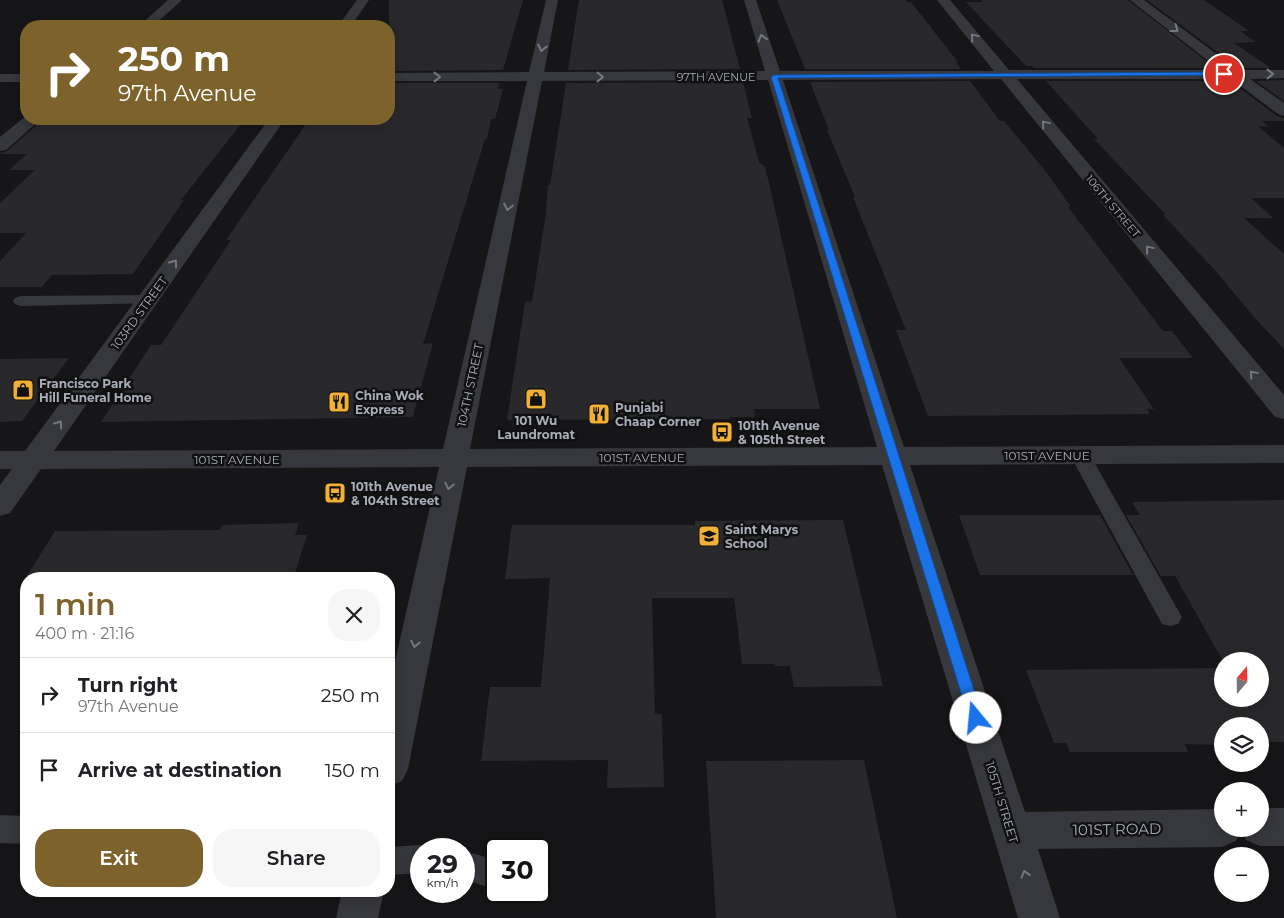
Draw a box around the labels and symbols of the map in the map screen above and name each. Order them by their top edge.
one-way arrow [1169,24,1178,32]
one-way arrow [971,34,979,43]
one-way arrow [758,35,768,43]
one-way arrow [537,43,547,52]
pin [1203,53,1245,95]
one-way arrow [1266,69,1274,79]
street label: 97TH AVENUE [677,70,755,84]
one-way arrow [434,72,442,82]
one-way arrow [596,72,604,82]
one-way arrow [1042,120,1051,129]
street label: 106TH STREET [1083,172,1144,241]
one-way arrow [503,202,514,211]
one-way arrow [1147,246,1155,255]
one-way arrow [168,260,177,269]
street label: 103RD STREET [108,274,171,352]
street label: 104TH STREET [454,342,486,428]
one-way arrow [1250,371,1258,380]
place label: Francisco Park Hill Funeral Home [39,376,152,405]
shop icon: Francisco Park Hill Funeral Home [11,378,35,402]
shop icon: 101 Wu Laundromat [524,387,548,411]
place label: China Wok Express [355,388,424,417]
restaurant icon: China Wok Express [327,390,351,414]
place label: Punjabi Chaap Corner [615,400,701,429]
restaurant icon: Punjabi Chaap Corner [587,402,611,426]
place label: 101 Wu Laundromat [497,413,576,442]
place label: 101th Avenue & 105th Street [738,418,826,447]
one-way arrow [53,420,62,430]
bus stop icon: 101th Avenue & 105th Street [710,420,734,444]
street label: 101ST AVENUE [1004,448,1090,463]
street label: 101ST AVENUE [599,450,685,465]
street label: 101ST AVENUE [194,452,280,467]
place label: 101th Avenue & 104th Street [351,479,440,508]
bus stop icon: 101th Avenue & 104th Street [323,481,347,505]
one-way arrow [444,481,455,490]
place label: Saint Marys School [725,522,799,551]
school or university icon: Saint Marys School [697,524,721,548]
one-way arrow [410,640,421,649]
north arrow [1214,652,1269,708]
position arrow [949,691,1001,743]
street label: 105TH STREET [982,759,1022,845]
street label: 101ST ROAD [1072,819,1162,839]
speed limit sign: 30 [485,838,550,903]
one-way arrow [1020,871,1030,879]

